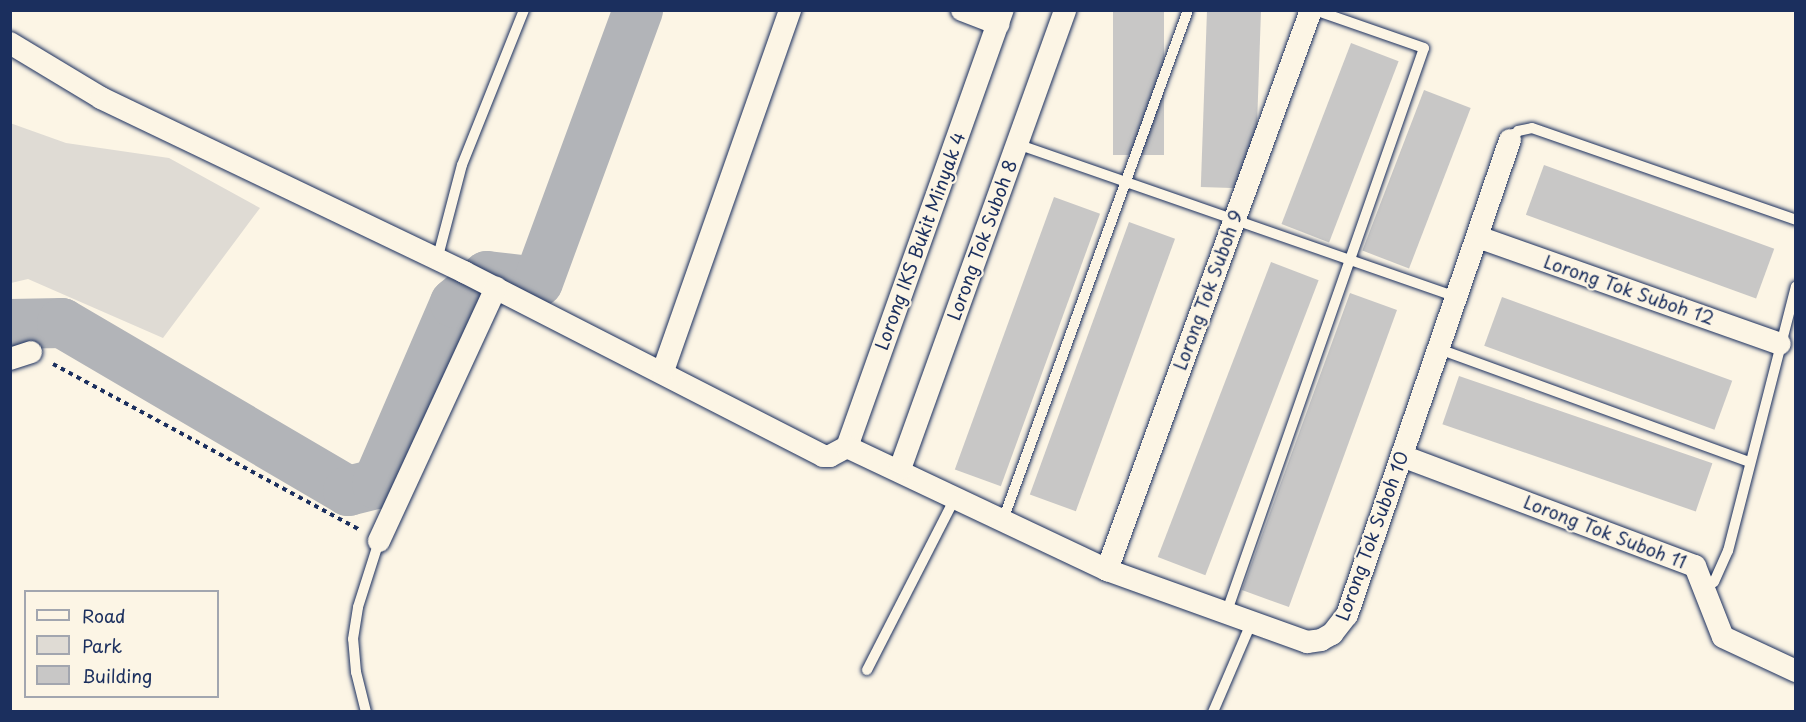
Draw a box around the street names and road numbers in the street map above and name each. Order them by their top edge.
street label: Lorong IKS Bukit Minyak 4 [870,128,970,354]
street label: Lorong Tok Suboh 8 [943,156,1021,324]
street label: Lorong Tok Suboh 9 [1169,206,1247,374]
street label: Lorong Tok Suboh 12 [1540,250,1718,330]
street label: Lorong Tok Suboh 10 [1331,447,1413,625]
street label: Lorong Tok Suboh 11 [1520,491,1690,573]

